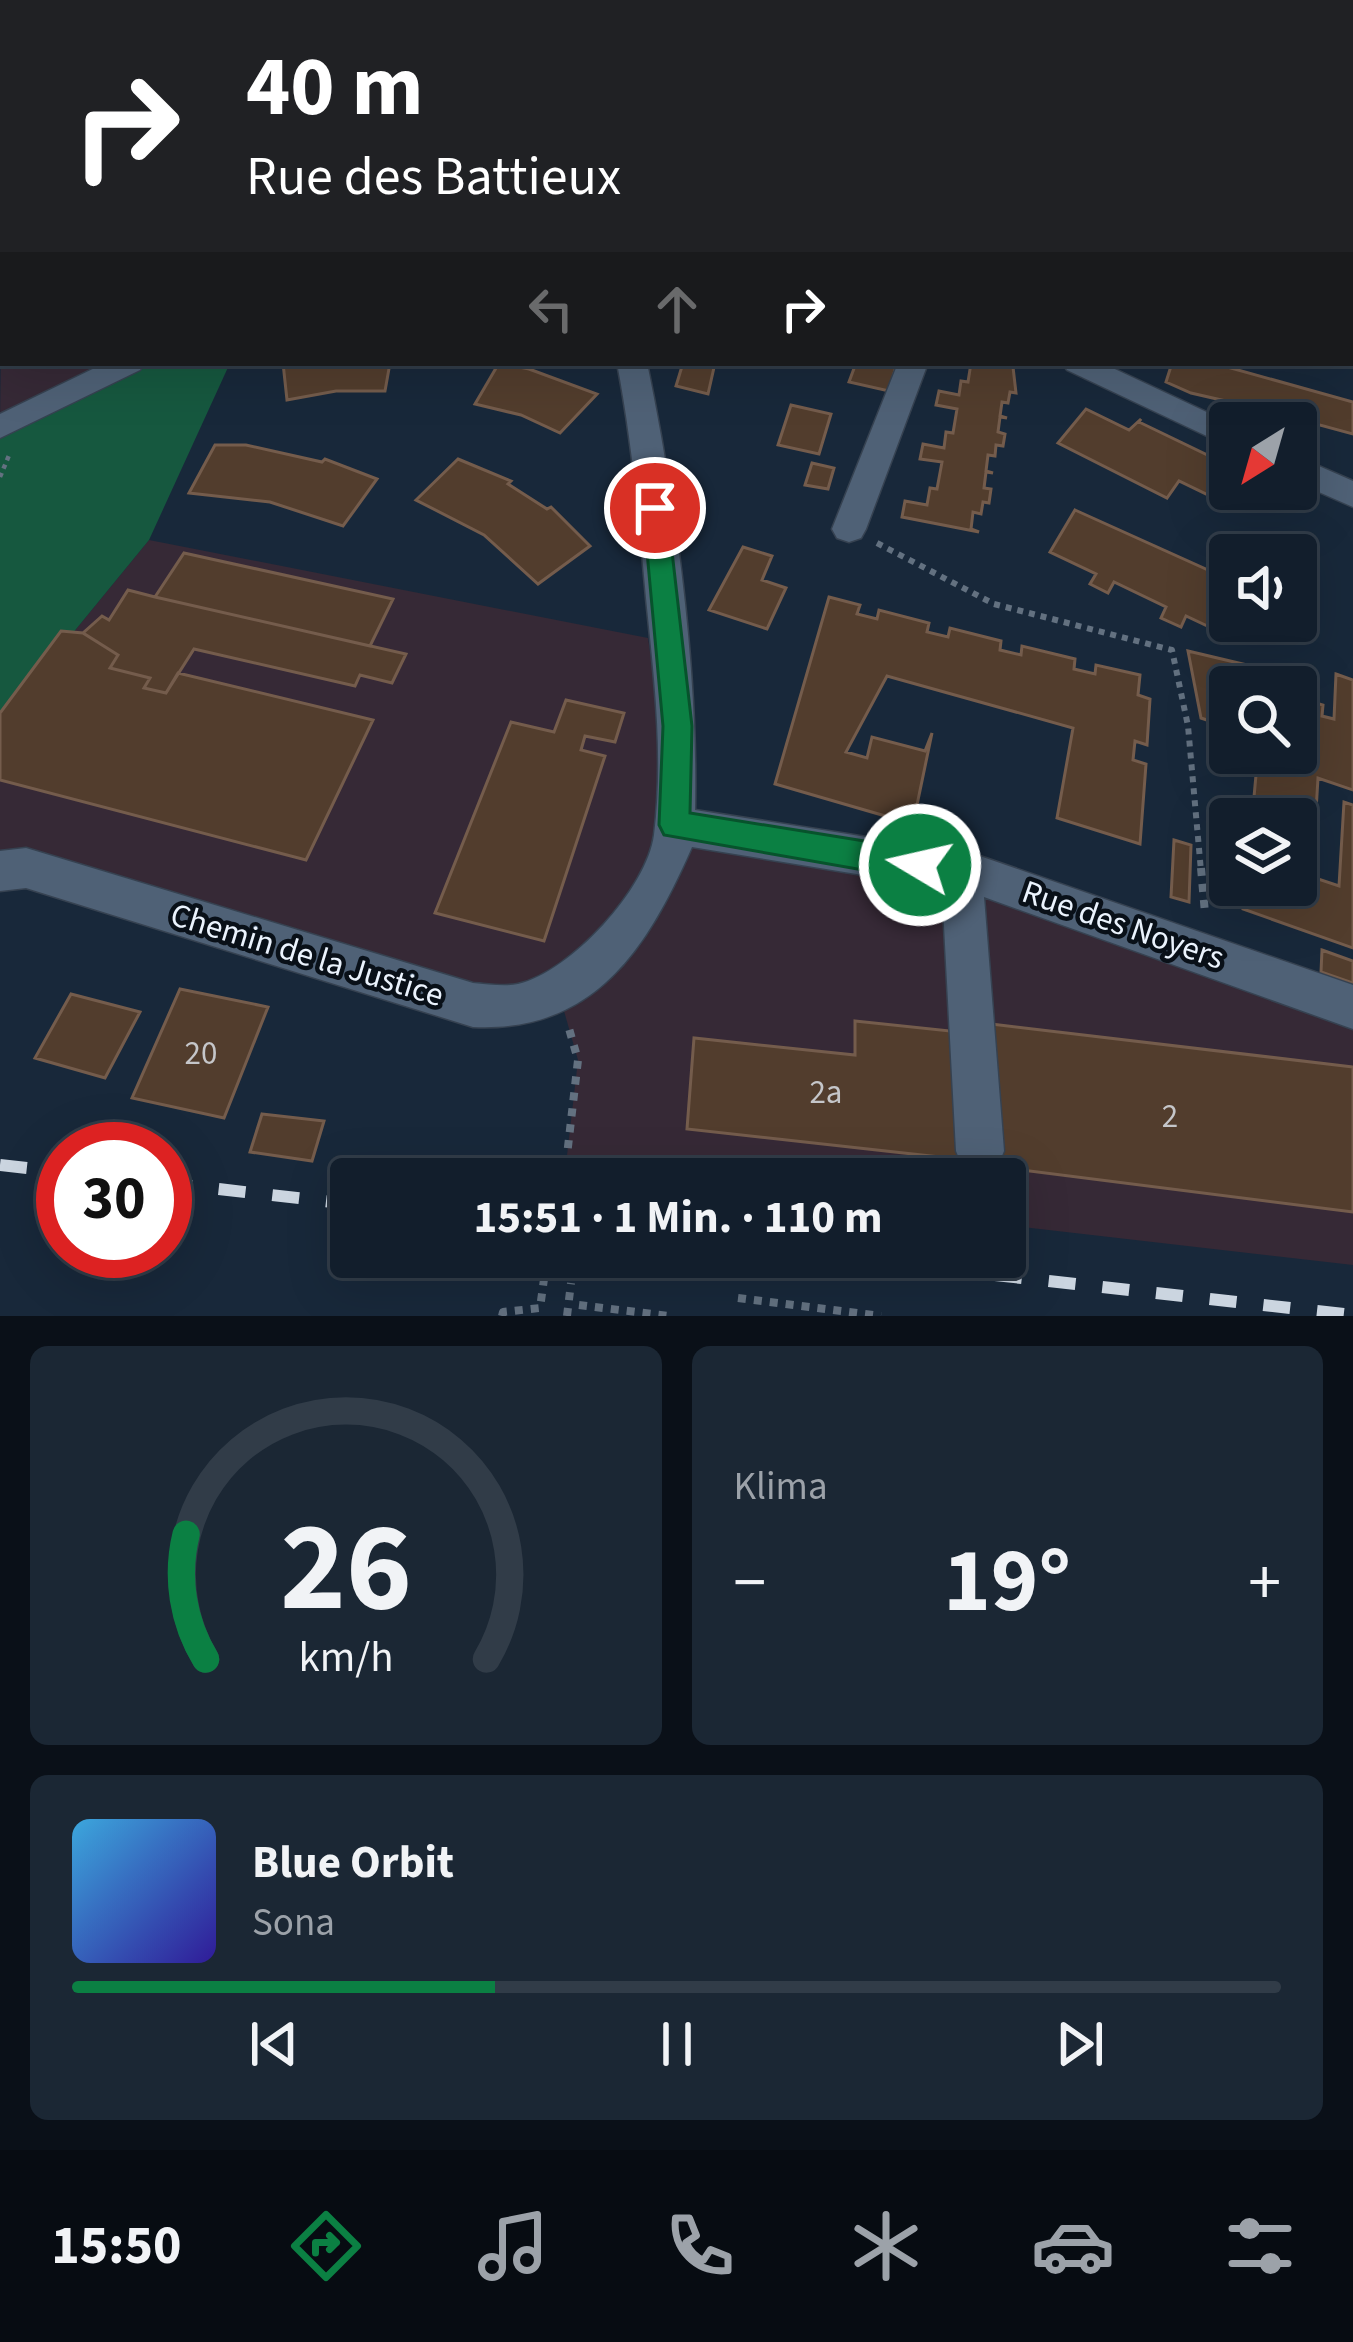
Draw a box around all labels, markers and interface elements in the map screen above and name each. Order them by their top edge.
text: 40 m [246,28,424,148]
icon: right [48,48,204,204]
text: Rue des Battieux [246,139,621,216]
icon: left [518,276,584,342]
icon: ahead [644,276,710,342]
icon: right [770,276,836,342]
north arrow [1209,402,1317,510]
map controls [1209,402,1317,906]
pin [604,457,706,559]
icon: arrive [622,475,688,541]
button: sound [1209,534,1317,642]
button: search [1209,666,1317,774]
button: layers [1209,798,1317,906]
position arrow [857,802,983,928]
street label: Rue des Noyers [1016,868,1230,982]
street label: Chemin de la Justice [165,891,449,1019]
house number: 20 [185,1030,217,1077]
house number: 2a [809,1069,843,1116]
house number: 2 [1162,1093,1178,1140]
speed limit sign: 30 [36,1122,192,1278]
text: 15:51 · 1 Min. · 110 m [473,1186,883,1250]
text: Klima [734,1459,828,1515]
text: 26 [280,1480,412,1658]
text: 19° [943,1518,1071,1646]
text: − [734,1536,766,1630]
text: + [1248,1536,1281,1630]
text: km/h [298,1626,393,1687]
text: Blue Orbit [252,1831,454,1895]
text: Sona [252,1895,335,1951]
icon: previous [241,2011,307,2077]
icon: pause [644,2011,710,2077]
icon: next [1047,2011,1113,2077]
icon: directions [284,2204,368,2288]
icon: music [471,2204,555,2288]
icon: phone [658,2204,742,2288]
icon: climate [844,2204,928,2288]
icon: car [1031,2204,1115,2288]
icon: filters [1218,2204,1302,2288]
text: 15:50 [51,2208,182,2285]

